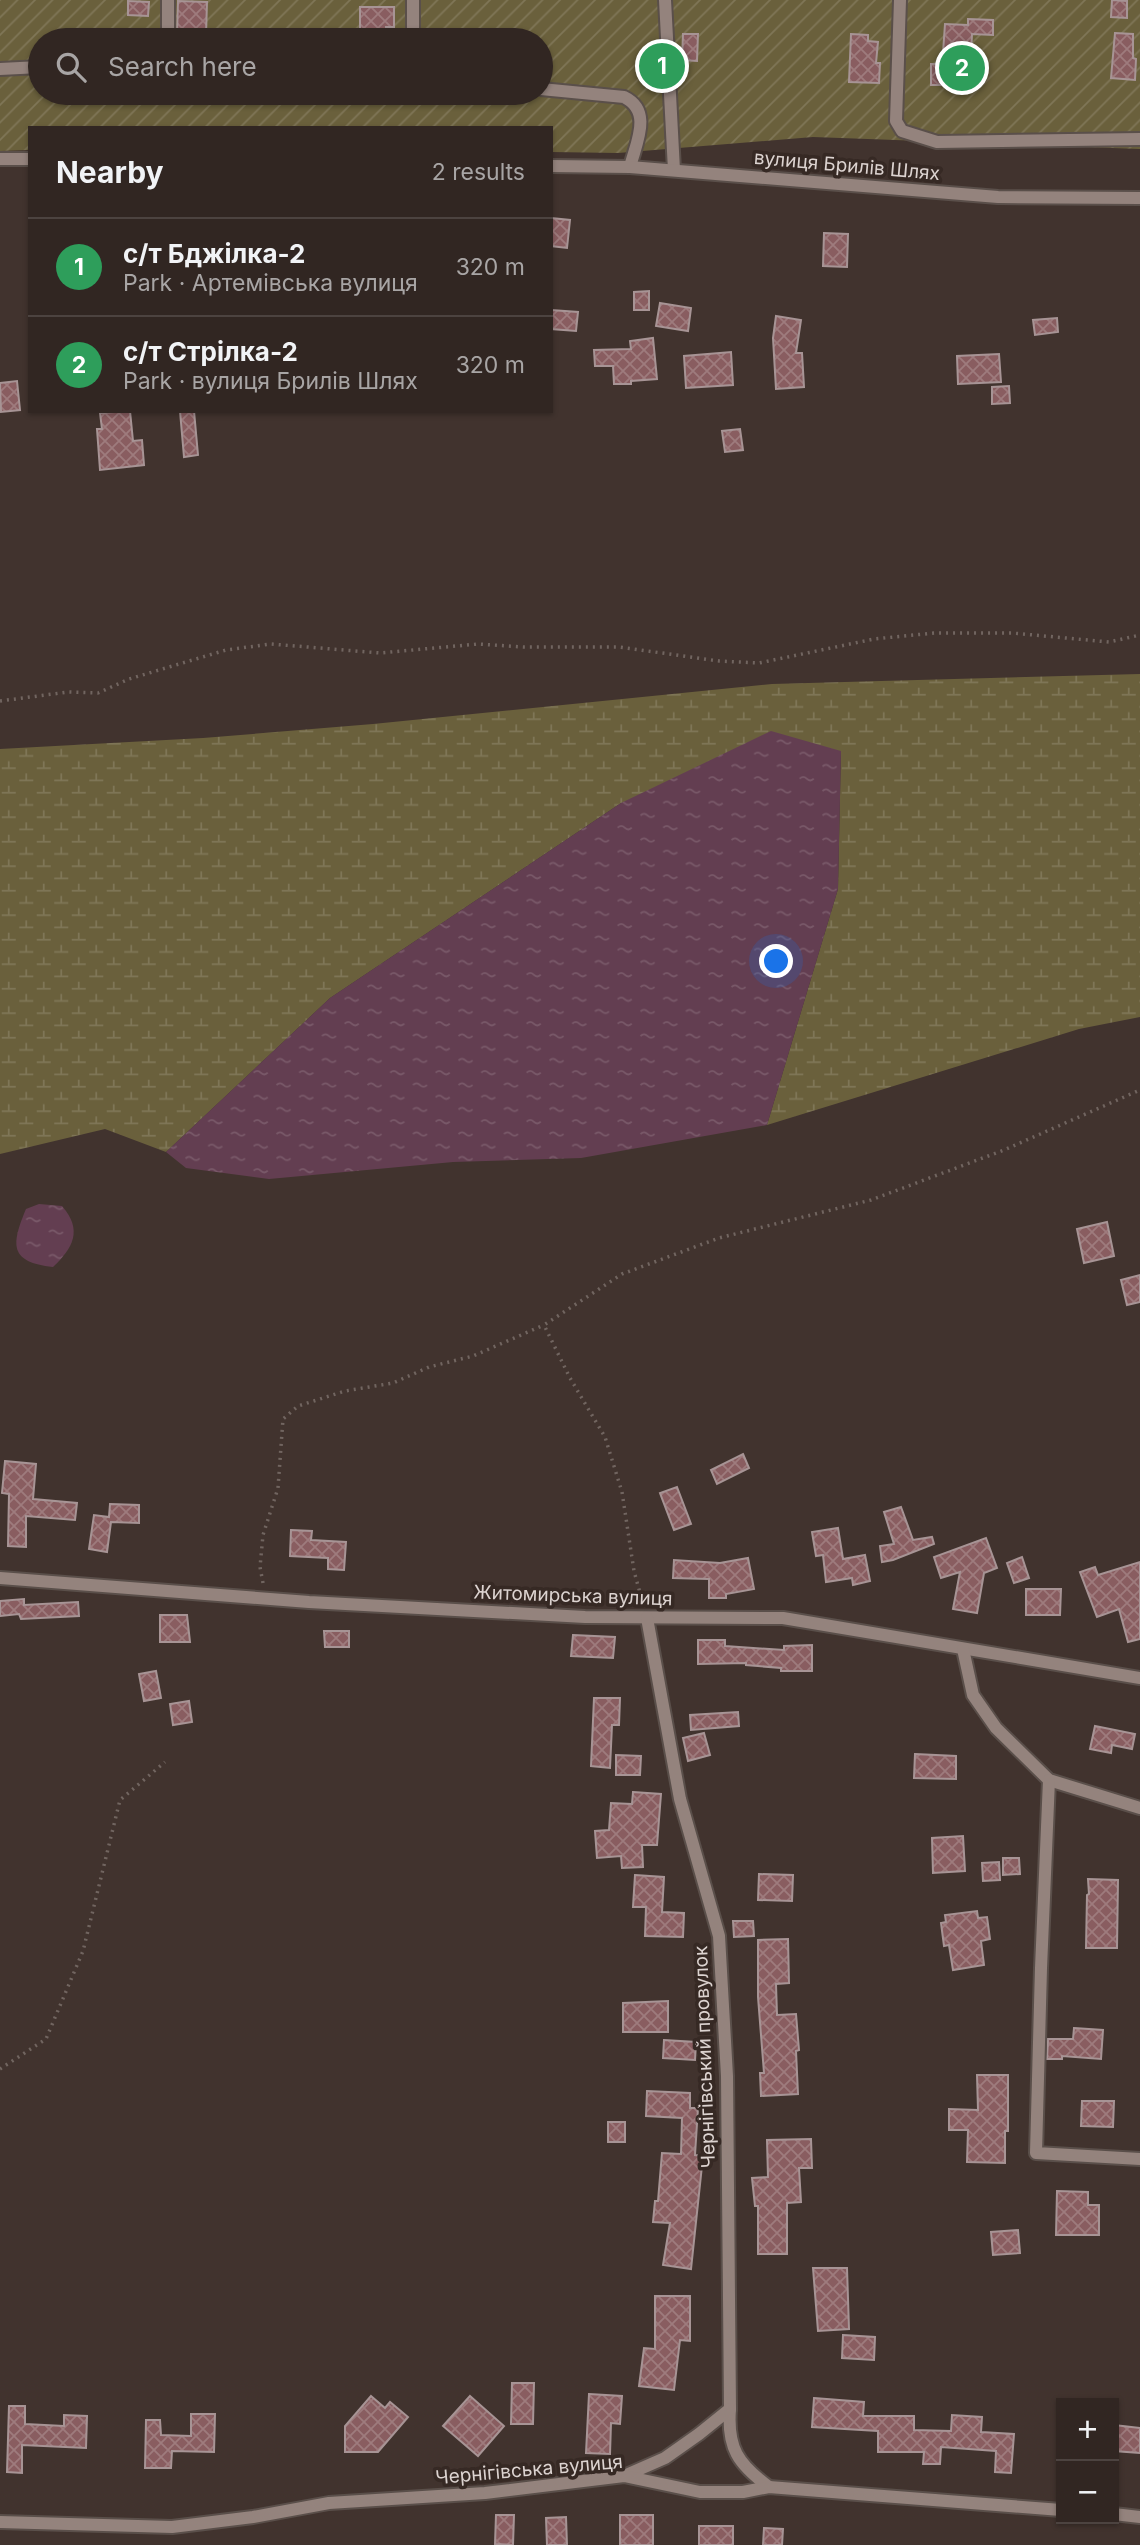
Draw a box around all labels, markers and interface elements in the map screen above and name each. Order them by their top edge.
search box [28,28,553,105]
pin: 1 [639,40,685,92]
pin: 2 [939,42,985,94]
icon: search [52,48,90,86]
text: Search here [108,51,257,82]
street label: вулиця Брилів Шлях [753,146,941,185]
text: Nearby [56,154,164,190]
text: 2 results [432,158,525,186]
text: с/т Бджілка-2 [123,238,305,269]
text: 1 [74,253,84,281]
text: 320 m [456,253,525,281]
text: Park · Артемівська вулиця [123,269,418,297]
text: с/т Стрілка-2 [123,336,298,367]
text: 2 [72,351,86,379]
text: 320 m [456,351,525,379]
text: Park · вулиця Брилів Шлях [123,367,418,395]
your location [759,944,793,978]
street label: Житомирська вулиця [473,1581,673,1610]
street label: Чернігівський провулок [689,1945,720,2169]
map controls [1056,2398,1119,2524]
button: + [1056,2398,1119,2461]
street label: Чернігівська вулиця [434,2450,624,2489]
button: − [1056,2461,1119,2524]

